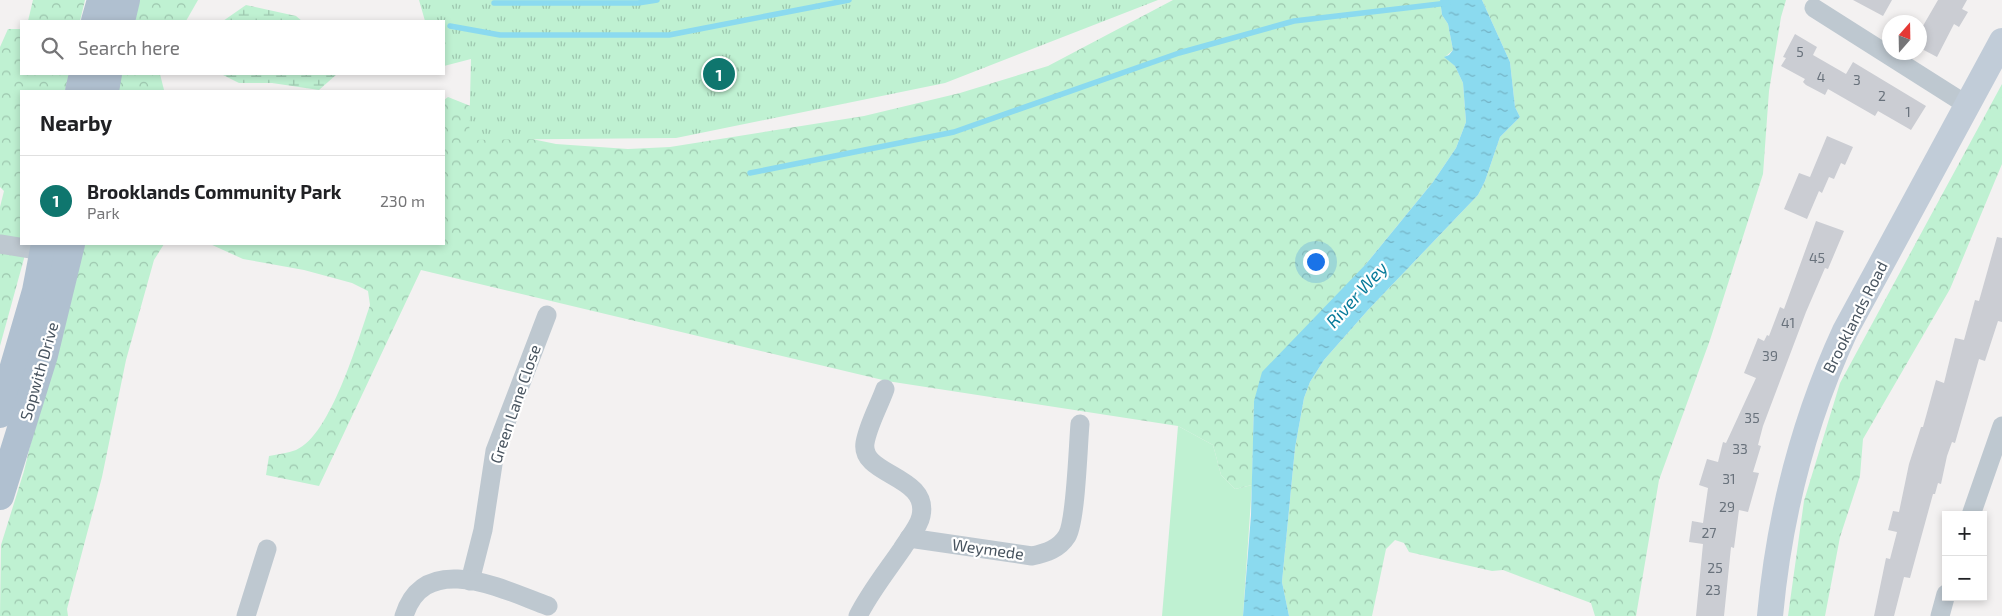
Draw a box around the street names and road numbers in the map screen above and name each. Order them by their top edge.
street label: Brooklands Road [1818,258,1891,376]
street label: Sopwith Drive [15,320,62,422]
street label: Green Lane Close [485,342,544,466]
street label: Weymede [951,534,1025,563]

